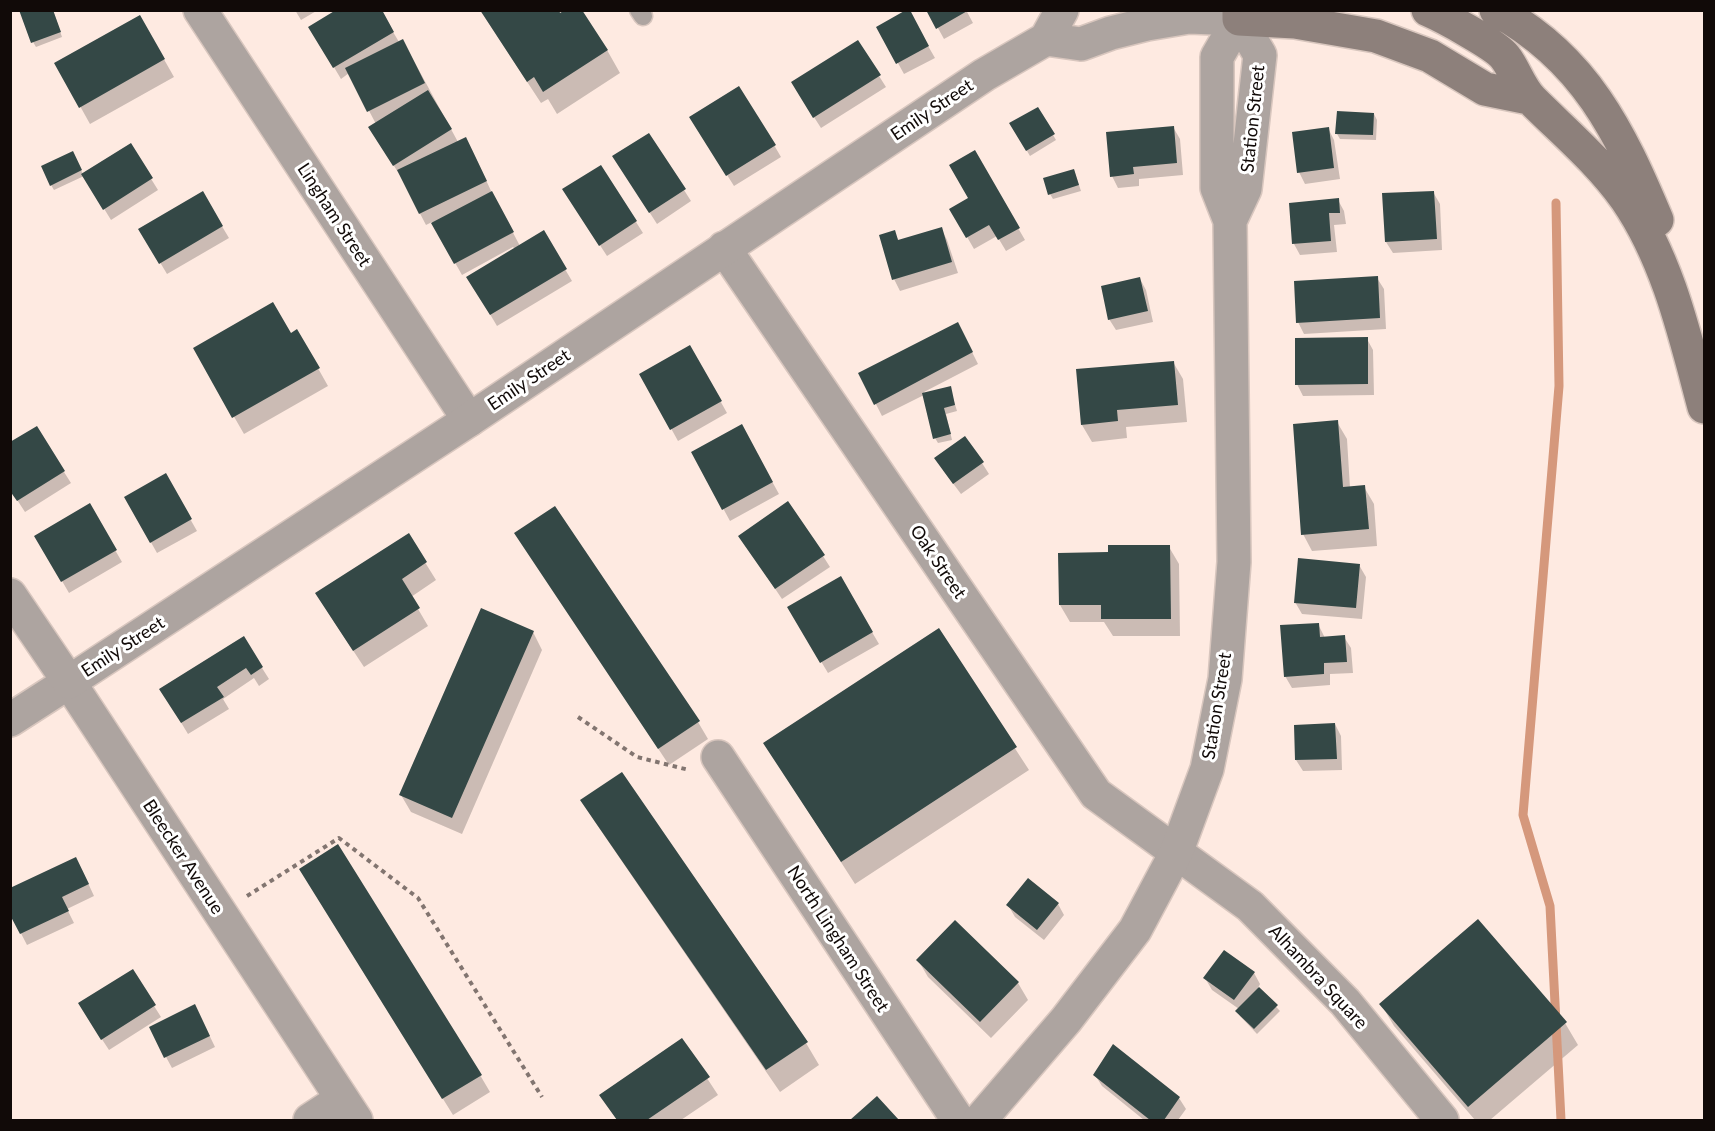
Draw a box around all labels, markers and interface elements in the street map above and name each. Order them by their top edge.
street label: Station Street [1237,64,1269,174]
street label: Emily Street [887,75,977,145]
street label: Lingham Street [293,159,375,271]
street label: Emily Street [484,345,574,415]
street label: Oak Street [905,521,971,603]
street label: Emily Street [77,612,169,682]
street label: Station Street [1198,651,1236,761]
street label: Bleecker Avenue [138,796,228,918]
street label: North Lingham Street [783,862,893,1016]
street label: Alhambra Square [1264,920,1372,1034]

